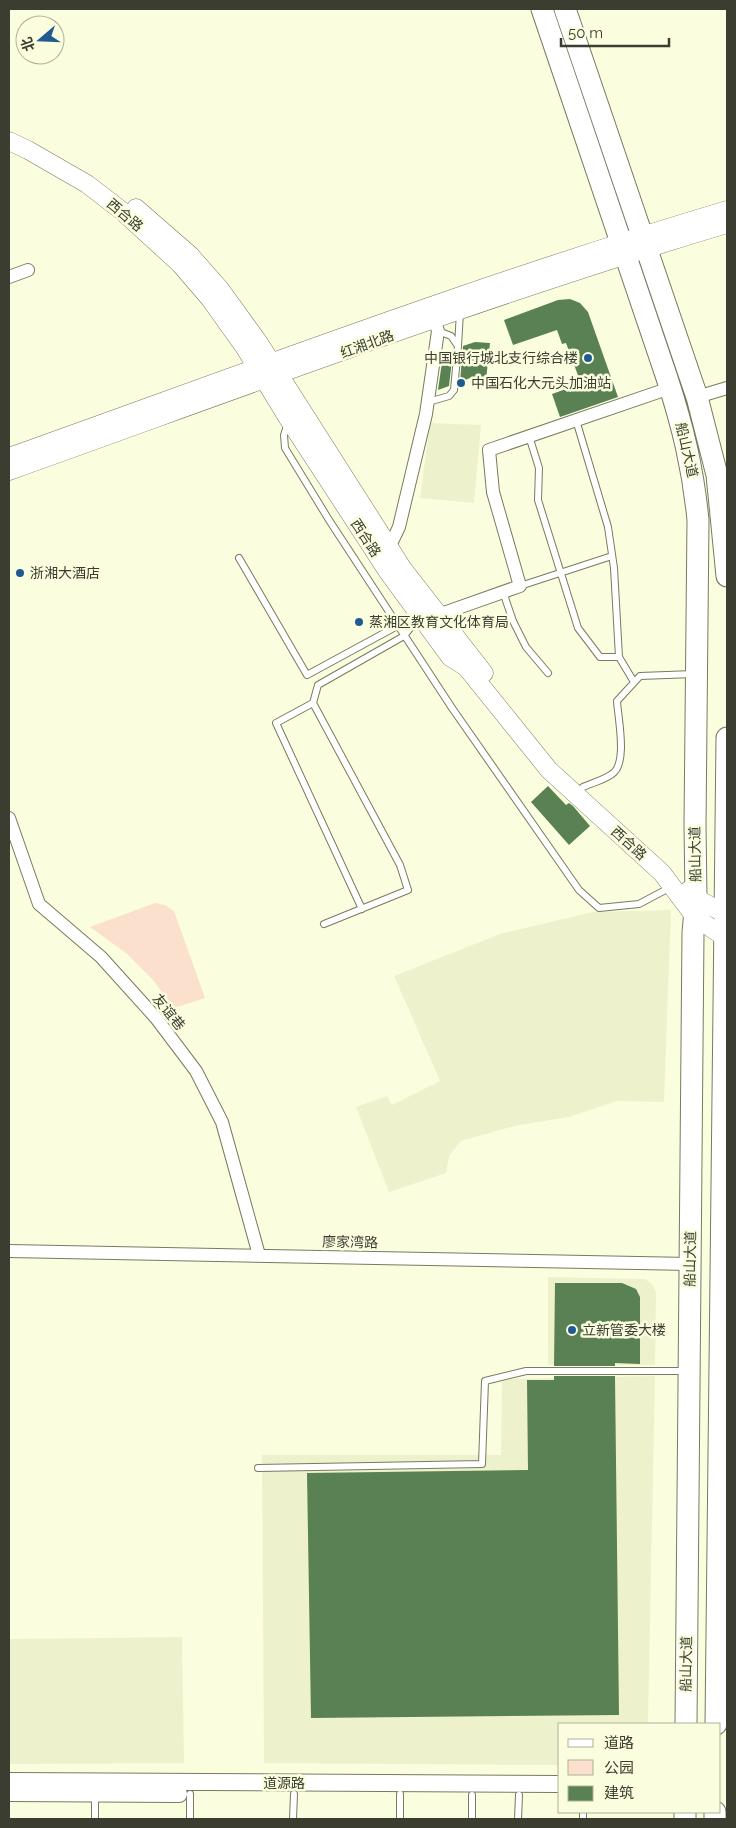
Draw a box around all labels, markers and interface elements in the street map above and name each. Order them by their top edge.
north arrow [15,15,65,65]
scale bar [561,15,668,47]
text: 50 m [568,24,603,42]
text: 北 [18,35,38,53]
street label: 西合路 [104,195,146,235]
street label: 红湘北路 [338,327,396,361]
place label: 中国银行城北支行综合楼 [424,350,578,366]
marker: 中国银行城北支行综合楼 [582,352,594,364]
place label: 中国石化大元头加油站 [471,375,611,391]
marker: 中国石化大元头加油站 [455,377,467,389]
street label: 船山大道 [673,421,701,479]
street label: 西合路 [348,516,384,560]
place label: 浙湘大酒店 [30,565,100,581]
marker: 浙湘大酒店 [14,567,26,579]
place label: 蒸湘区教育文化体育局 [369,614,509,630]
marker: 蒸湘区教育文化体育局 [353,616,365,628]
street label: 西合路 [608,823,650,863]
street label: 船山大道 [687,826,703,882]
street label: 友谊巷 [150,991,188,1033]
street label: 船山大道 [682,1231,698,1287]
street label: 廖家湾路 [322,1234,378,1250]
place label: 立新管委大楼 [582,1322,666,1338]
marker: 立新管委大楼 [566,1324,578,1336]
street label: 船山大道 [678,1636,694,1692]
legend [558,1723,721,1813]
text: 道路 [604,1734,634,1752]
text: 公园 [604,1759,634,1777]
street label: 道源路 [263,1775,305,1791]
text: 建筑 [604,1784,634,1802]

